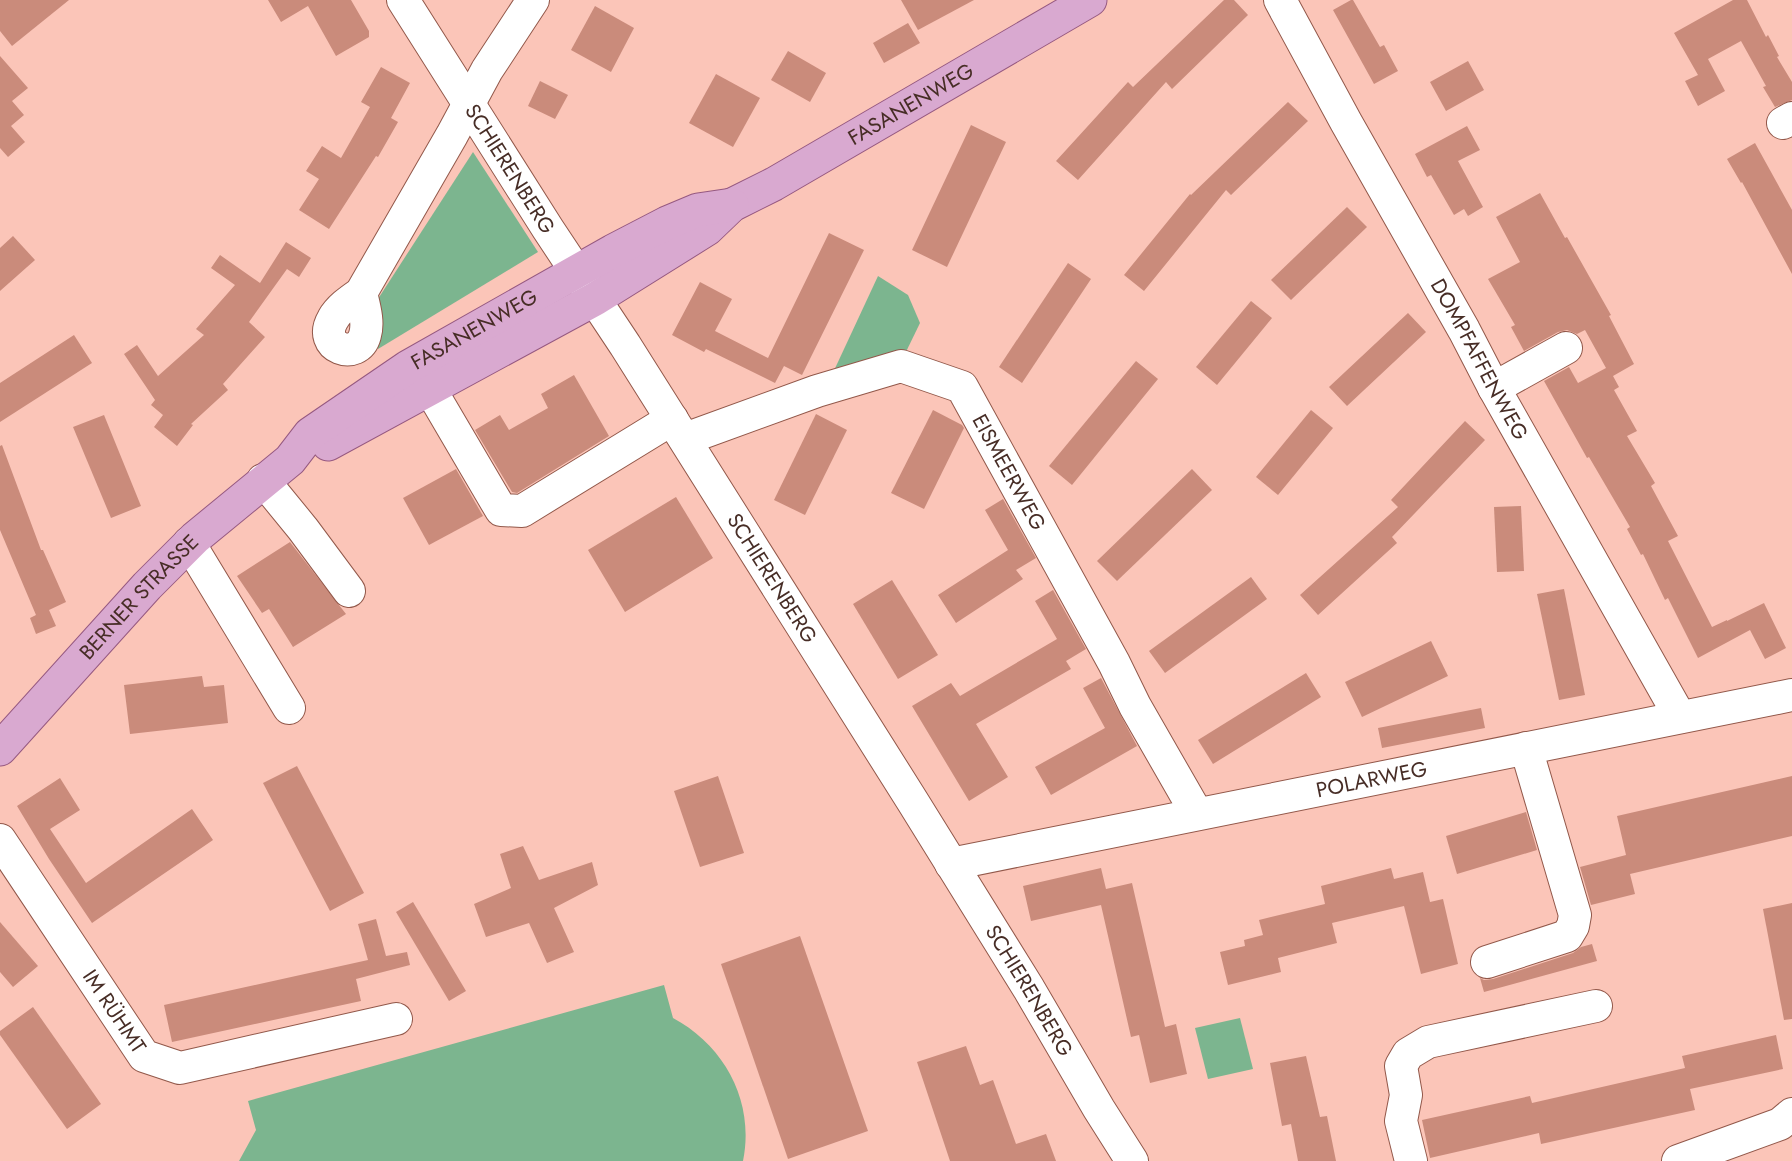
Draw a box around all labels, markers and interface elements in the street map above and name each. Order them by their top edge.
street label: FASANENWEG [842,56,979,153]
street label: SCHIERENBERG [458,98,562,240]
street label: DOMPFAFFENWEG [1423,273,1535,446]
street label: FASANENWEG [406,282,543,377]
street label: EISMEERWEG [965,409,1053,536]
street label: SCHIERENBERG [720,507,824,649]
street label: BERNER STRASSE [72,527,206,666]
street label: POLARWEG [1313,754,1430,805]
street label: SCHIERENBERG [978,919,1080,1062]
street label: IM RÜHMT [75,963,153,1060]

